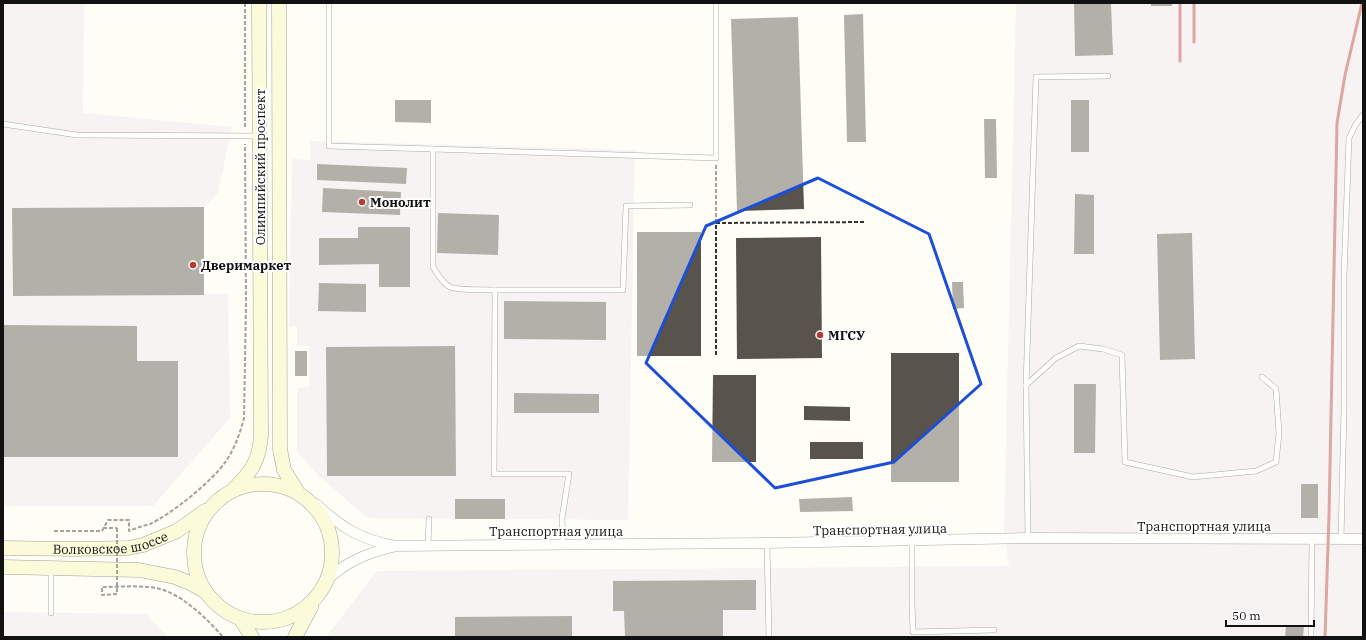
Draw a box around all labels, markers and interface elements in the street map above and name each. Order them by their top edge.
street label: Олимпийский проспект [252,89,269,245]
place label: Монолит [370,194,431,211]
marker: Монолит [357,197,367,207]
place label: Дверимаркет [201,257,292,274]
marker: Дверимаркет [188,260,198,270]
place label: МГСУ [828,327,865,344]
marker: МГСУ [815,330,825,340]
street label: Транспортная улица [1137,518,1271,535]
street label: Транспортная улица [813,520,947,539]
street label: Транспортная улица [489,523,623,540]
street label: Волковское шоссе [53,528,170,558]
scale bar [1226,602,1314,628]
text: 50 m [1232,608,1261,623]

